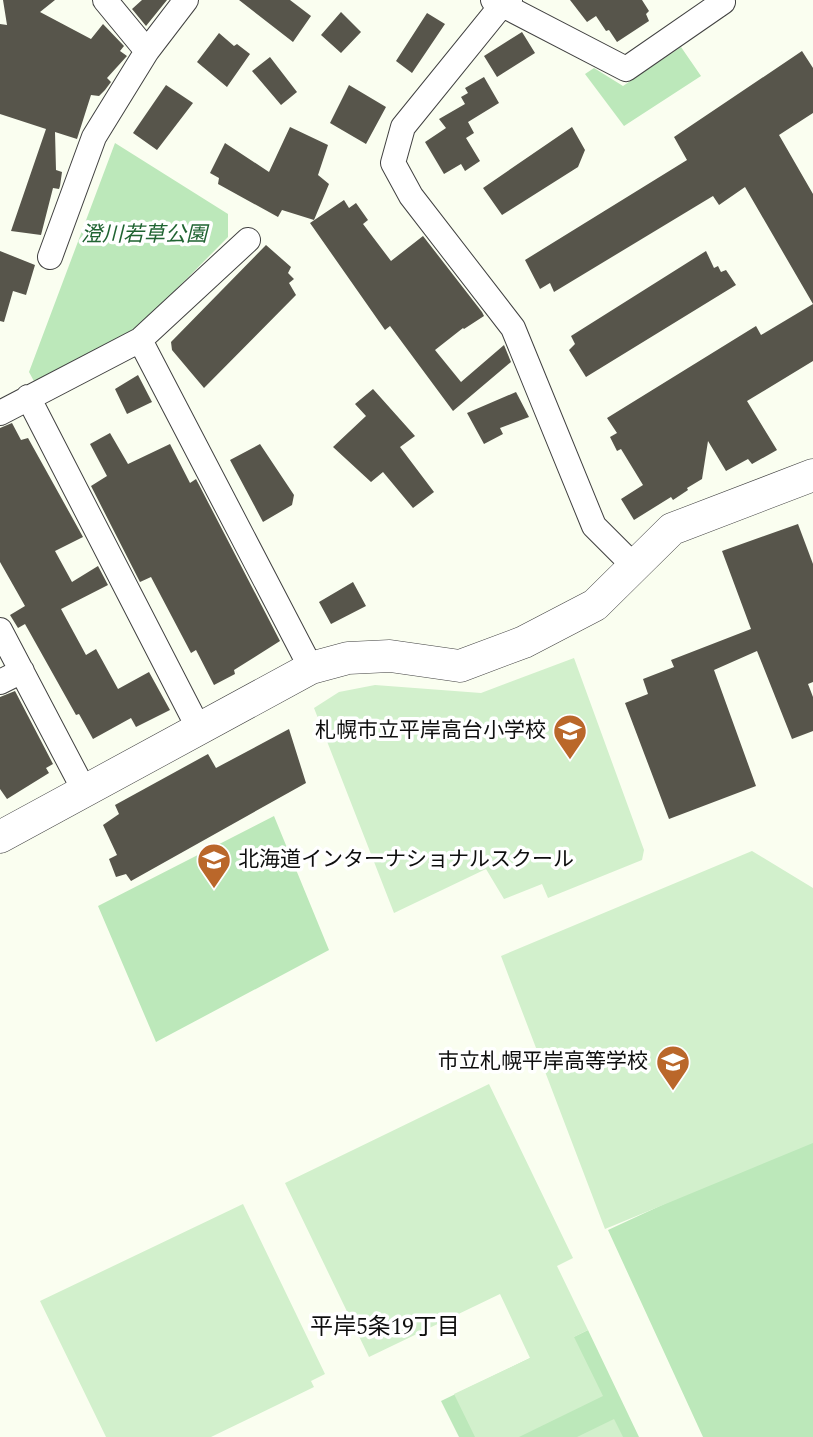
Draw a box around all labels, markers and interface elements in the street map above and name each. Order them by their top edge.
park label: 澄川若草公園 [81,219,210,251]
school or university icon: 札幌市立平岸高台小学校 [551,712,589,761]
place label: 札幌市立平岸高台小学校 [315,715,546,747]
school or university icon: 北海道インターナショナルスクール [195,841,233,890]
place label: 北海道インターナショナルスクール [238,844,574,876]
school or university icon: 市立札幌平岸高等学校 [654,1043,692,1092]
place label: 市立札幌平岸高等学校 [438,1046,648,1078]
district label: 平岸5条19丁目 [310,1310,460,1345]

